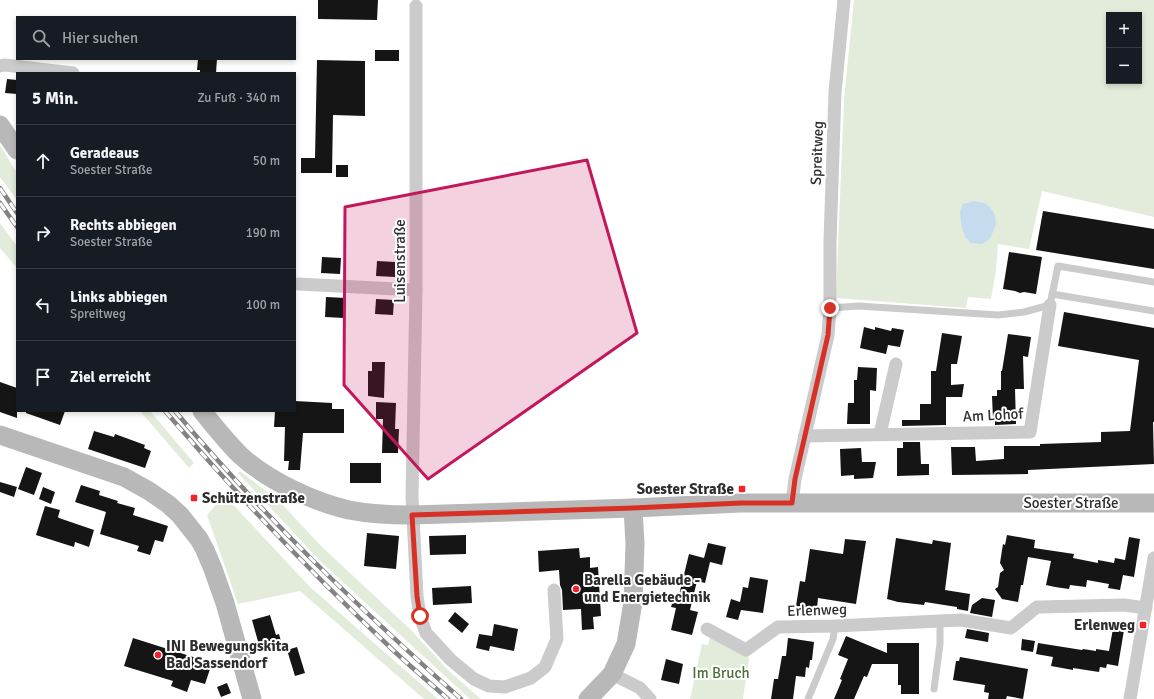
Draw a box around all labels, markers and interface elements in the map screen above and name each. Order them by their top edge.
map controls [1106,12,1142,84]
button: + [1106,12,1142,48]
search box [16,16,296,60]
icon: search [30,27,52,49]
text: Hier suchen [62,29,138,47]
button: − [1106,48,1142,84]
text: 5 Min. [32,88,78,109]
text: Zu Fuß · 340 m [197,90,280,106]
street label: Spreitweg [807,120,827,186]
text: Geradeaus [70,144,139,162]
icon: ahead [32,150,54,172]
text: 50 m [253,153,280,169]
text: Soester Straße [70,162,152,178]
text: Rechts abbiegen [70,216,177,234]
street label: Luisenstraße [391,219,409,303]
icon: right [32,222,54,244]
text: 190 m [246,225,280,241]
text: Soester Straße [70,234,152,250]
text: Links abbiegen [70,288,167,306]
icon: left [32,294,54,316]
text: 100 m [246,297,280,313]
route end [821,299,839,317]
text: Spreitweg [70,306,126,322]
icon: arrive [32,366,54,388]
text: Ziel erreicht [70,368,151,386]
street label: Am Lohof [962,404,1025,426]
place label: Soester Straße [637,480,734,498]
marker: Soester Straße [737,484,747,494]
place label: Schützenstraße [202,489,305,507]
marker: Schützenstraße [189,493,199,503]
street label: Soester Straße [1023,494,1119,512]
place label: Barella Gebäude - und Energietechnik [584,571,711,606]
marker: Barella Gebäude - und Energietechnik [571,584,581,594]
street label: Erlenweg [787,600,847,620]
route start [411,607,429,625]
place label: Erlenweg [1074,616,1135,634]
marker: Erlenweg [1138,620,1148,630]
place label: INI Bewegungskita Bad Sassendorf [166,637,289,672]
marker: INI Bewegungskita Bad Sassendorf [153,650,163,660]
park label: Im Bruch [692,664,750,682]

